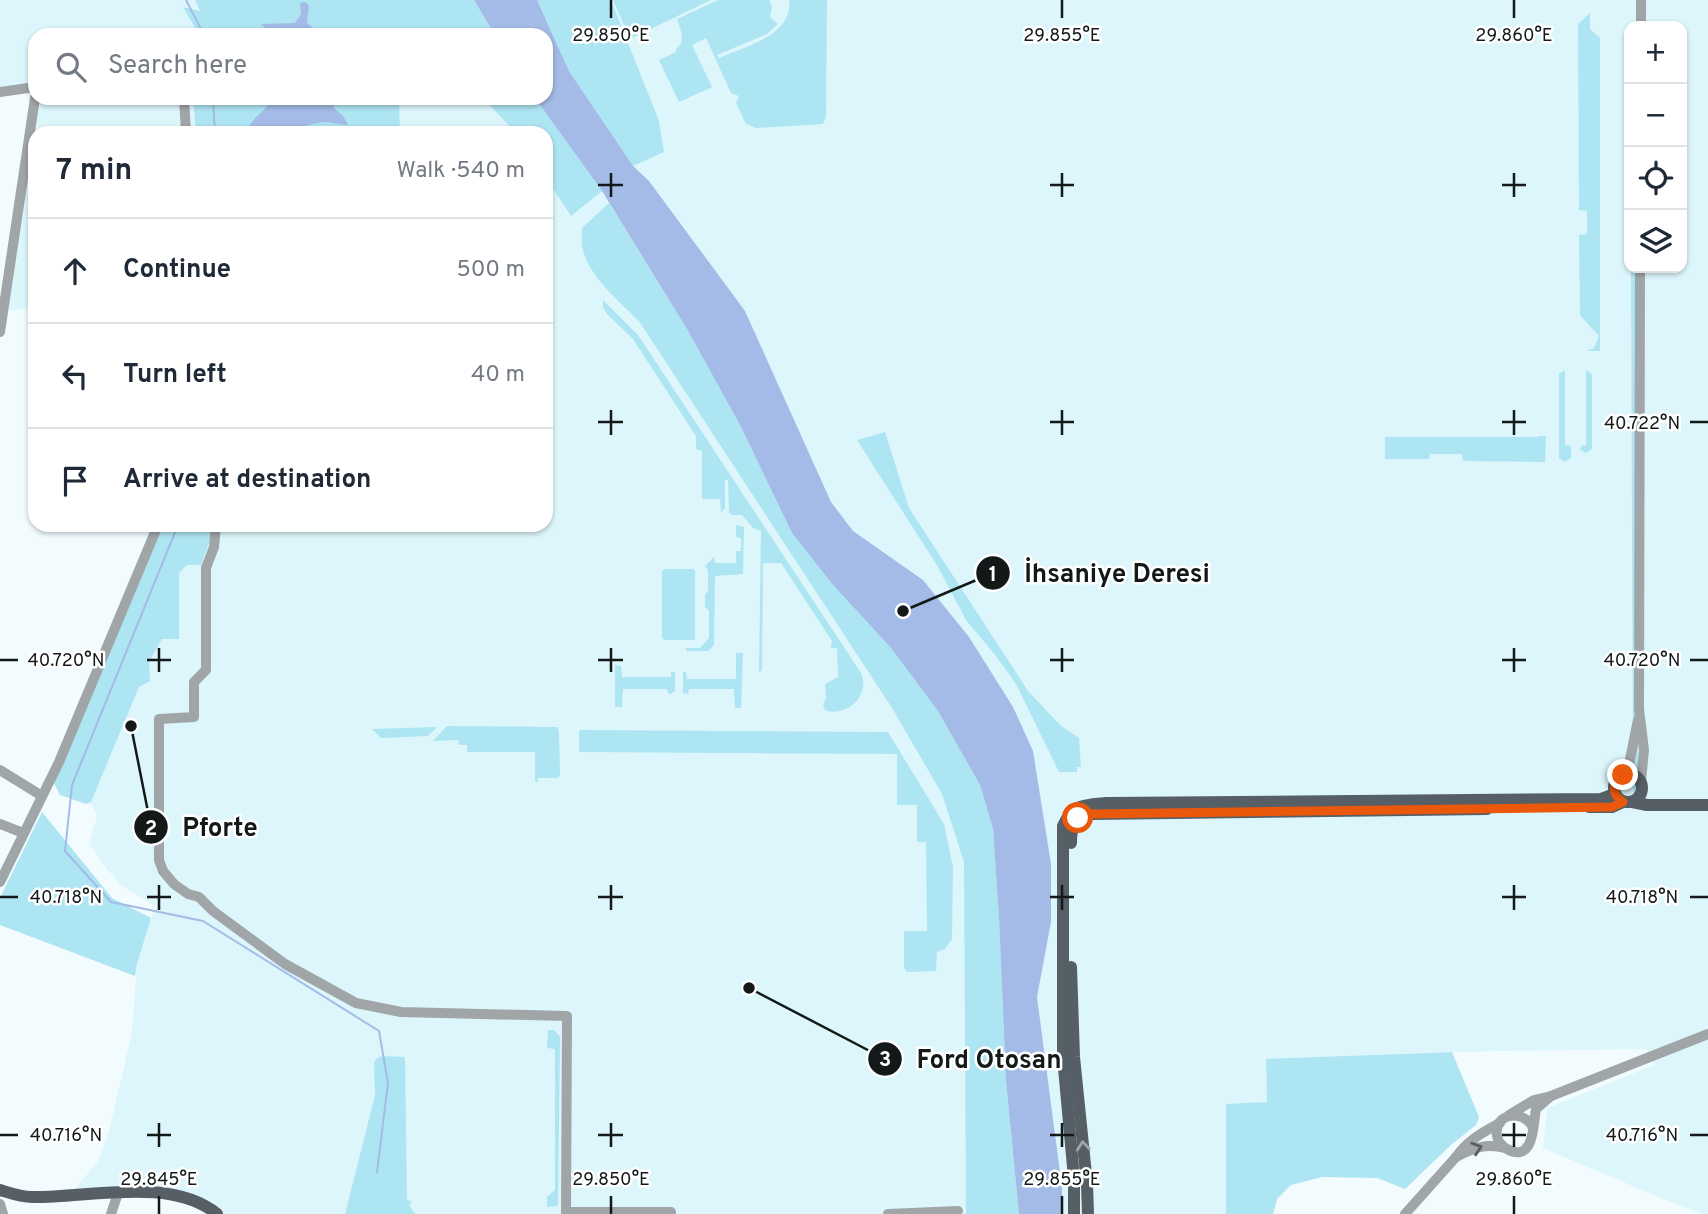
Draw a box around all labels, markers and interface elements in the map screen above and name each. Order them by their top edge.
map controls [1624,21,1687,273]
button: + [1624,21,1687,84]
text: 29.850°E [572,25,650,48]
text: 29.855°E [1023,25,1101,48]
text: 29.860°E [1475,25,1553,48]
search box [28,28,553,105]
icon: search [52,48,90,86]
text: Search here [108,50,247,83]
button: − [1624,84,1687,147]
button: locate [1624,147,1687,210]
text: 7 min [56,153,132,190]
text: Walk · 540 m [396,157,525,186]
button: layers [1624,210,1687,273]
icon: ahead [56,252,94,290]
text: Continue [123,254,231,287]
text: 500 m [457,256,525,285]
icon: left [56,357,94,395]
text: Turn left [123,359,227,392]
text: 40 m [471,361,525,390]
text: 40.722°N [1604,413,1680,436]
icon: arrive [56,462,94,500]
text: Arrive at destination [123,464,371,497]
callout: İhsaniye Deresi [975,550,1224,597]
text: İhsaniye Deresi [1024,557,1210,592]
text: 1 [989,562,997,589]
text: 40.720°N [28,650,104,673]
text: 40.720°N [1604,650,1680,673]
route end [1607,759,1638,790]
route start [1062,802,1093,833]
callout: Pforte [134,804,272,851]
text: Pforte [182,813,258,846]
text: 2 [145,816,157,843]
text: 40.718°N [30,887,102,910]
text: 40.718°N [1606,887,1678,910]
callout: Ford Otosan [867,1035,1075,1082]
text: Ford Otosan [916,1045,1062,1078]
text: 3 [879,1047,891,1074]
text: 40.716°N [30,1125,102,1148]
text: 40.716°N [1606,1125,1678,1148]
one-way arrow [1076,1140,1091,1151]
one-way arrow [1471,1142,1483,1157]
text: 29.845°E [120,1169,198,1192]
text: 29.850°E [572,1169,650,1192]
text: 29.855°E [1023,1169,1101,1192]
text: 29.860°E [1475,1169,1553,1192]

